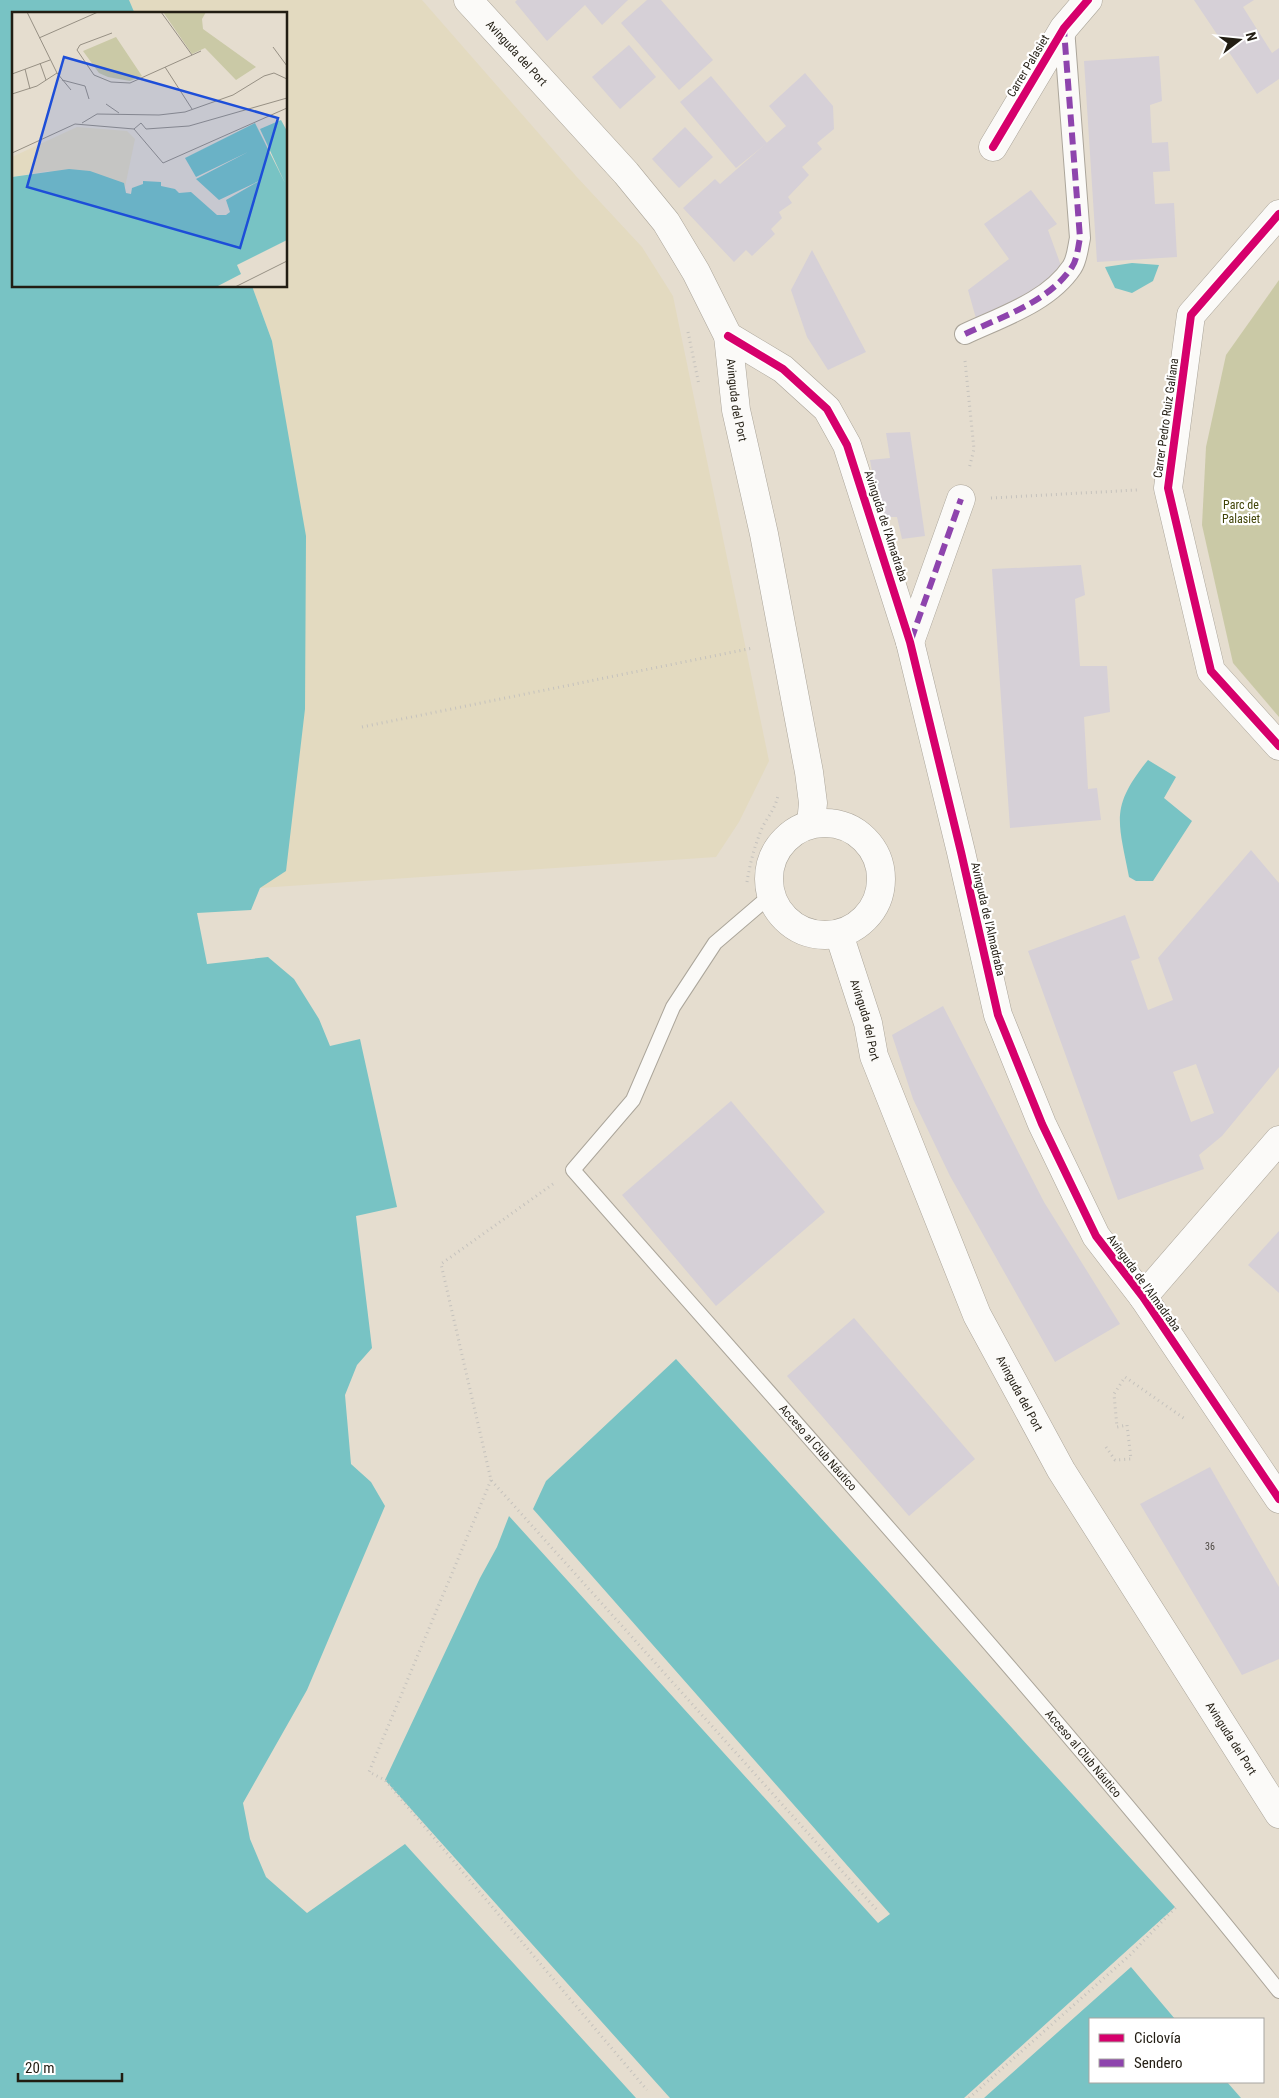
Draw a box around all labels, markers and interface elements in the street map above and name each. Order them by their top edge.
inset map [12,12,288,288]
north arrow [1214,15,1264,65]
street label: Avinguda del Port [483,18,550,89]
text: N [1243,30,1260,43]
street label: Carrer Palasiet [1004,32,1052,100]
street label: Carrer Pedro Ruiz Galiana [1151,357,1181,479]
street label: Avinguda del Port [723,358,750,443]
street label: Avinguda de l'Almadraba [861,469,911,584]
park label: Parc de Palasiet [1222,498,1261,526]
street label: Avinguda de l'Almadraba [968,861,1008,977]
street label: Avinguda del Port [847,978,882,1063]
street label: Avinguda de l'Almadraba [1104,1232,1184,1334]
street label: Avinguda del Port [993,1353,1046,1434]
street label: Acceso al Club Náutico [776,1402,860,1494]
house number: 36 [1205,1541,1215,1552]
street label: Avinguda del Port [1203,1699,1260,1778]
street label: Acceso al Club Náutico [1042,1707,1124,1800]
legend [1089,2018,1264,2083]
text: Ciclovía [1134,2029,1181,2047]
scale bar [18,2050,121,2082]
text: Sendero [1134,2054,1183,2072]
text: 20 m [25,2059,55,2077]

